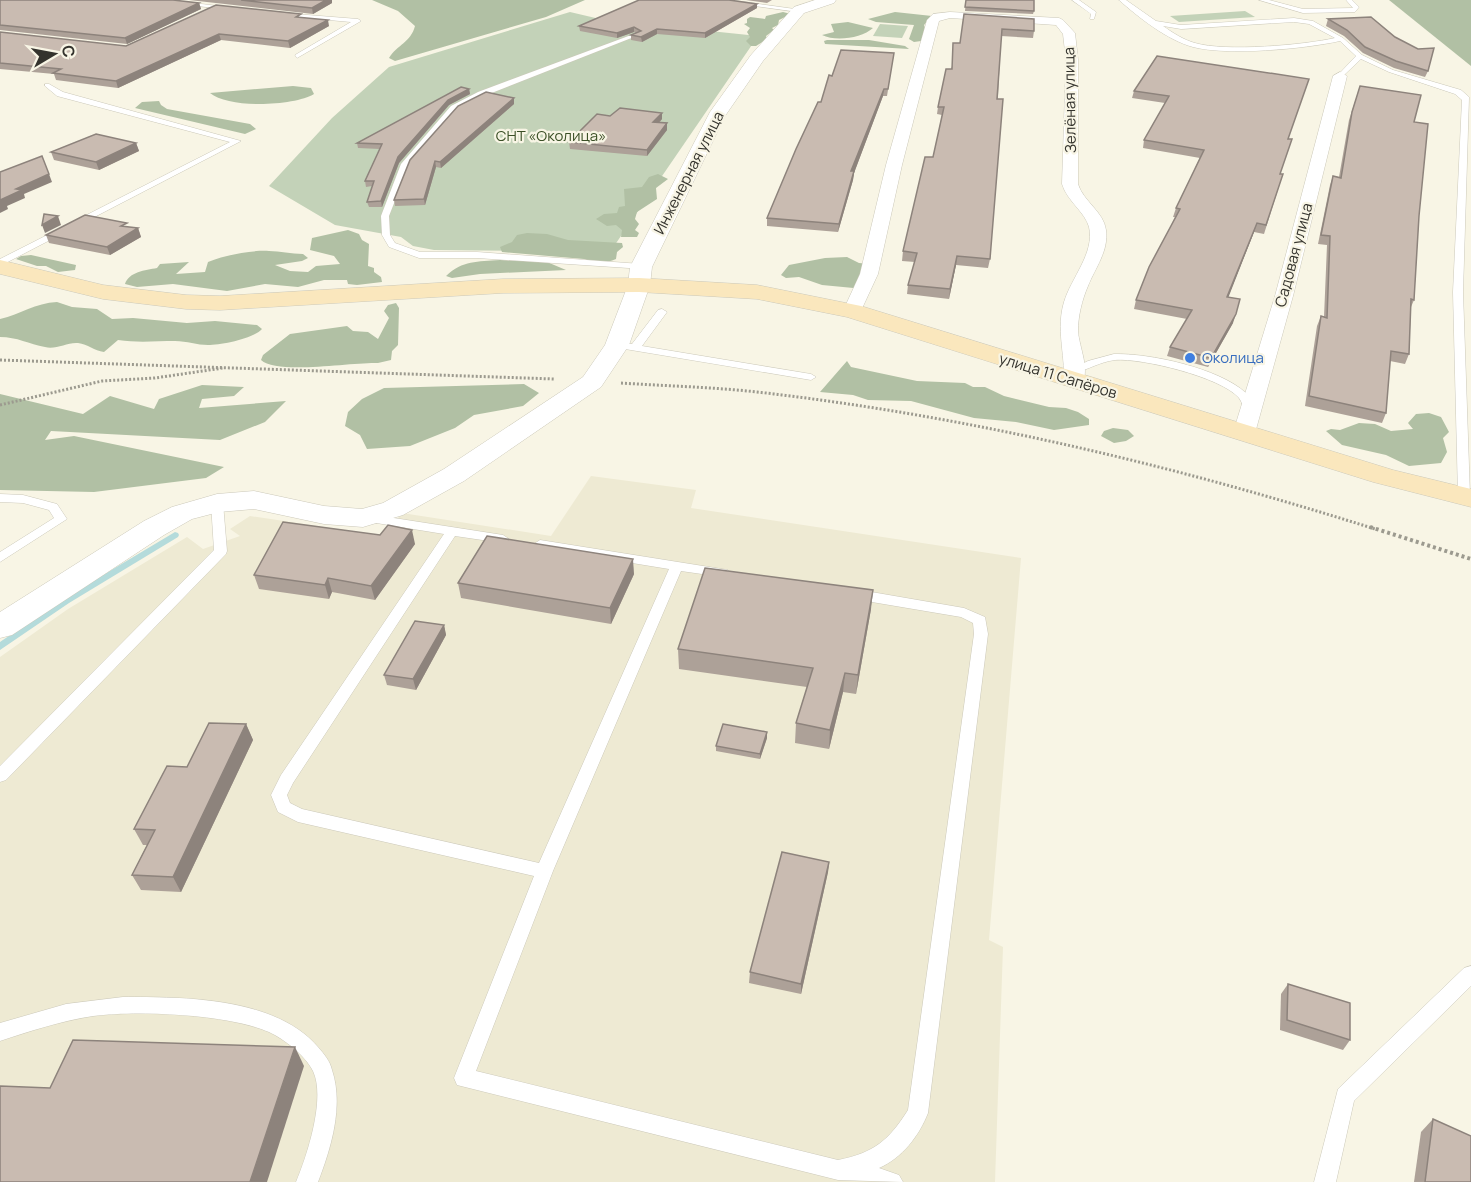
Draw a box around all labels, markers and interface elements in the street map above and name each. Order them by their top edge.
north arrow [24,24,84,84]
text: С [57,44,81,59]
street label: Зелёная улица [1058,47,1081,153]
street label: Инженерная улица [648,108,729,238]
park label: СНТ «Околица» [496,125,606,146]
street label: Садовая улица [1270,200,1318,309]
place label: Околица [1202,347,1264,368]
street label: улица 11 Сапёров [997,348,1120,403]
marker: Околица [1183,351,1197,365]

